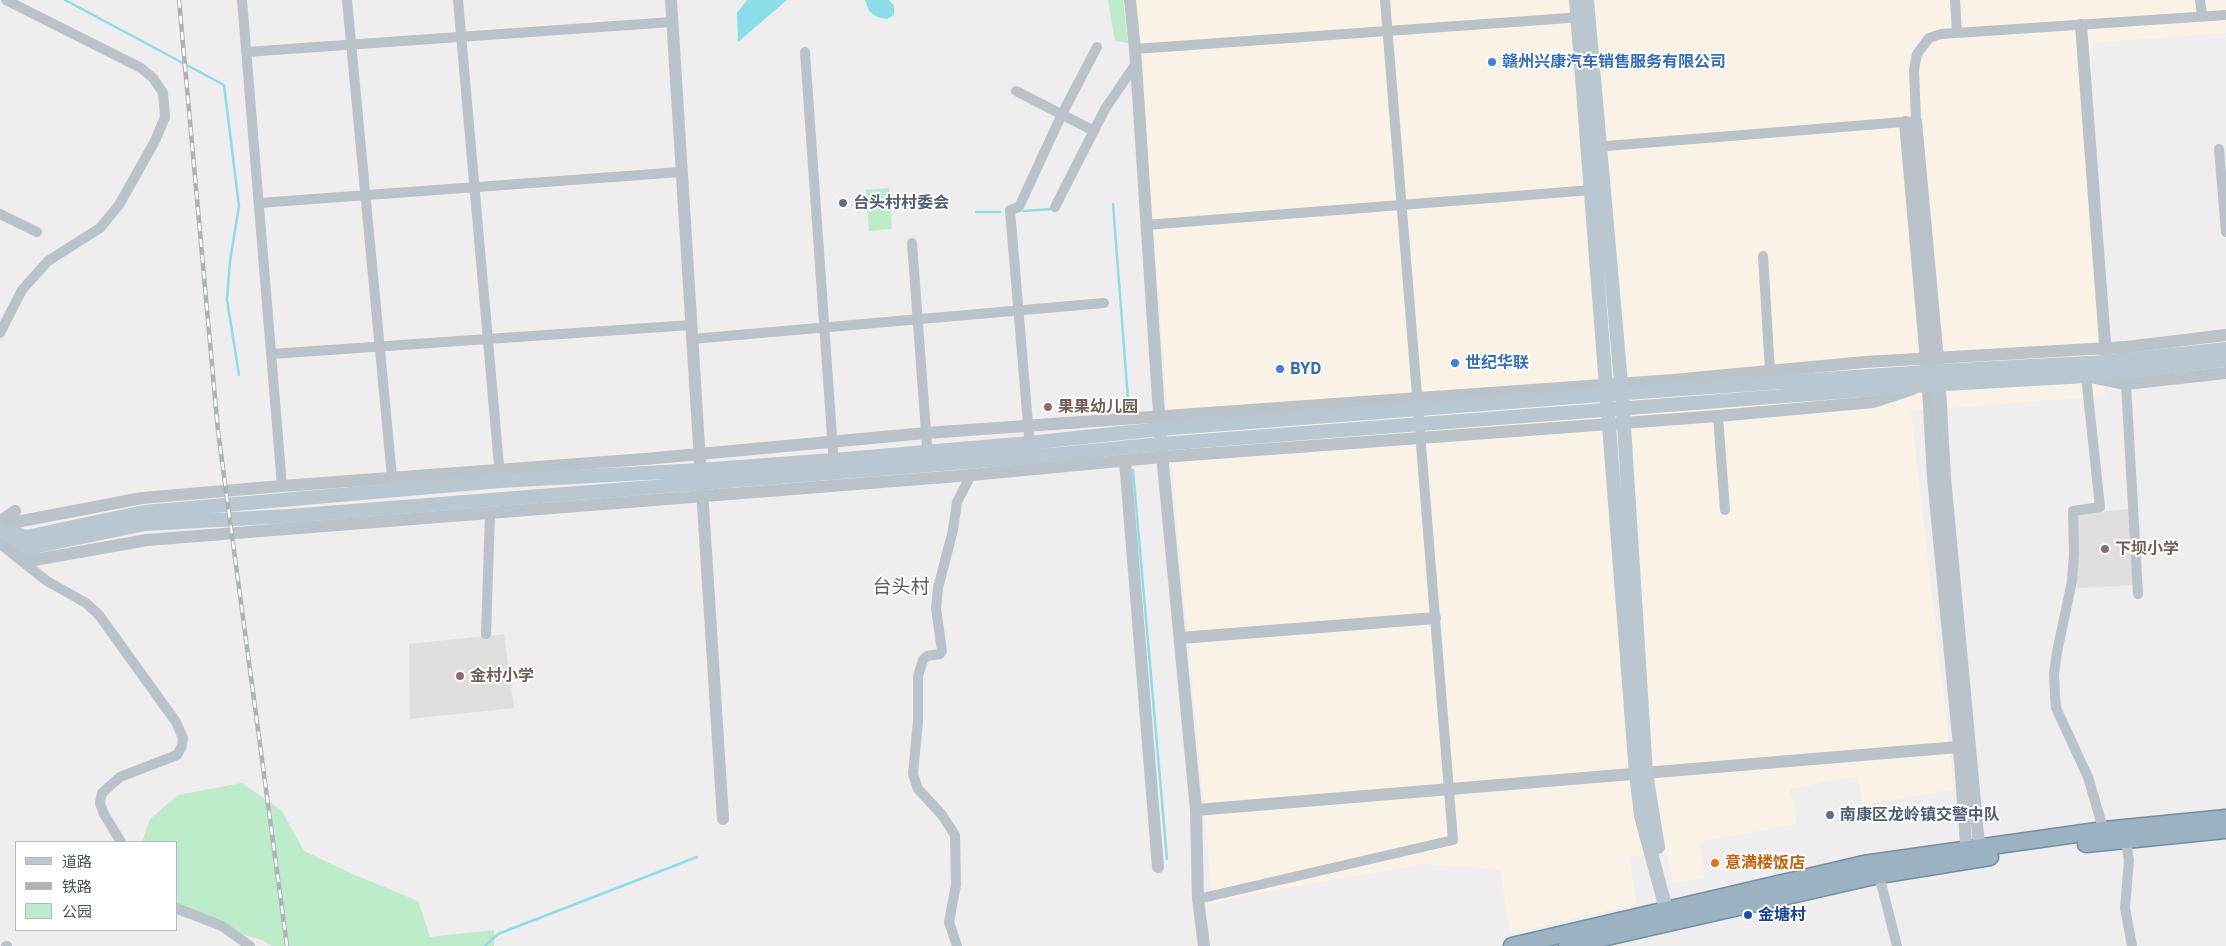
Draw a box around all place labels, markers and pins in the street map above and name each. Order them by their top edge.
place label: 赣州兴康汽车销售服务有限公司 [1502,52,1726,72]
marker: 赣州兴康汽车销售服务有限公司 [1486,56,1498,68]
place label: 台头村村委会 [853,193,949,213]
marker: 台头村村委会 [837,197,849,209]
place label: 世纪华联 [1465,353,1529,373]
marker: 世纪华联 [1449,357,1461,369]
place label: BYD [1290,359,1322,379]
marker: BYD [1274,363,1286,375]
place label: 果果幼儿园 [1058,397,1138,417]
marker: 果果幼儿园 [1042,401,1054,413]
place label: 下坝小学 [2115,539,2179,559]
marker: 下坝小学 [2099,543,2111,555]
place label: 金村小学 [470,666,534,686]
marker: 金村小学 [454,670,466,682]
place label: 南康区龙岭镇交警中队 [1840,805,2000,825]
marker: 南康区龙岭镇交警中队 [1824,809,1836,821]
place label: 意満楼饭店 [1725,853,1805,873]
marker: 意満楼饭店 [1709,857,1721,869]
place label: 金塘村 [1758,905,1806,925]
marker: 金塘村 [1742,909,1754,921]

